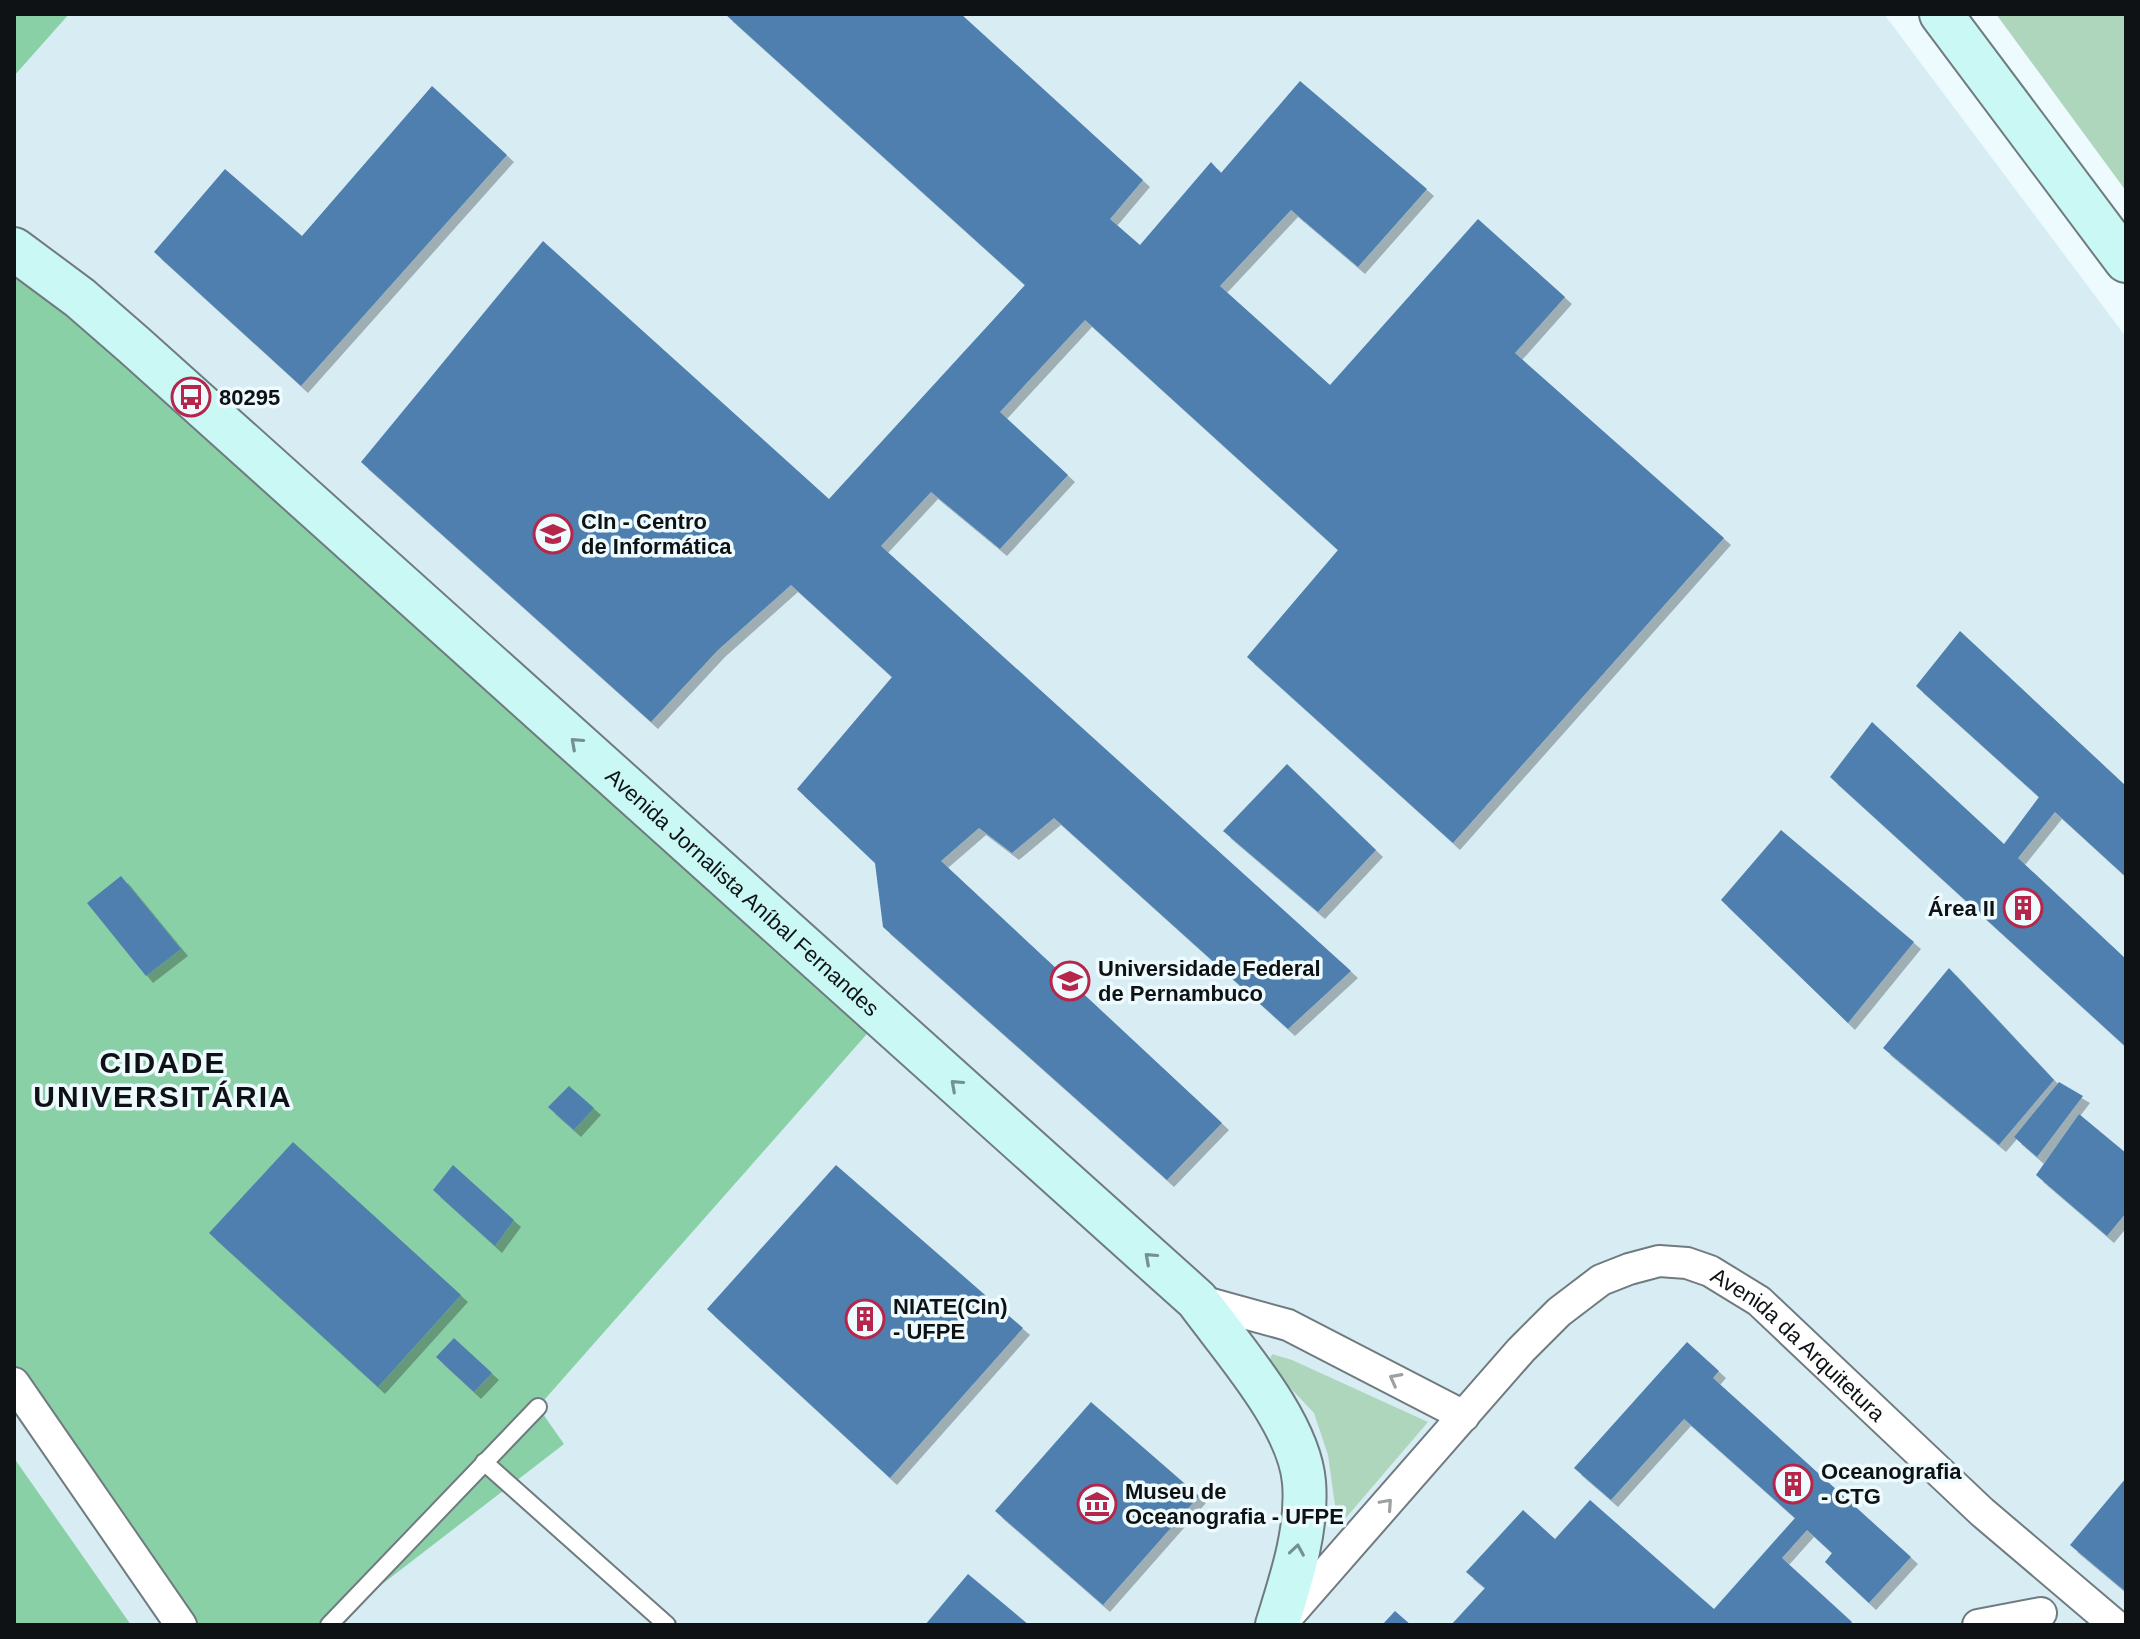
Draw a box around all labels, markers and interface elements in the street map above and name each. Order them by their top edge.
bus stop icon: 80295 [170,376,212,418]
place label: 80295 [219,385,280,410]
place label: CIn - Centro de Informática [581,509,732,559]
school or university icon: CIn - Centro de Informática [532,513,574,555]
one-way arrow [570,738,585,752]
street label: Avenida Jornalista Aníbal Fernandes [601,763,884,1021]
building icon: Área II [2002,887,2044,929]
place label: Área II [1928,896,1995,921]
place label: Universidade Federal de Pernambuco [1098,956,1321,1006]
school or university icon: Universidade Federal de Pernambuco [1049,960,1091,1002]
district label: CIDADE UNIVERSITÁRIA [33,1046,293,1113]
one-way arrow [951,1081,966,1095]
one-way arrow [1145,1254,1160,1268]
street label: Avenida da Arquitetura [1707,1262,1891,1427]
place label: NIATE(CIn) - UFPE [893,1294,1007,1344]
building icon: NIATE(CIn) - UFPE [844,1298,886,1340]
one-way arrow [1389,1373,1404,1388]
place label: Oceanografia - CTG [1821,1459,1962,1509]
building icon: Oceanografia - CTG [1772,1463,1814,1505]
place label: Museu de Oceanografia - UFPE [1125,1479,1344,1529]
museum icon: Museu de Oceanografia - UFPE [1076,1483,1118,1525]
one-way arrow [1377,1498,1392,1513]
one-way arrow [1288,1543,1305,1557]

